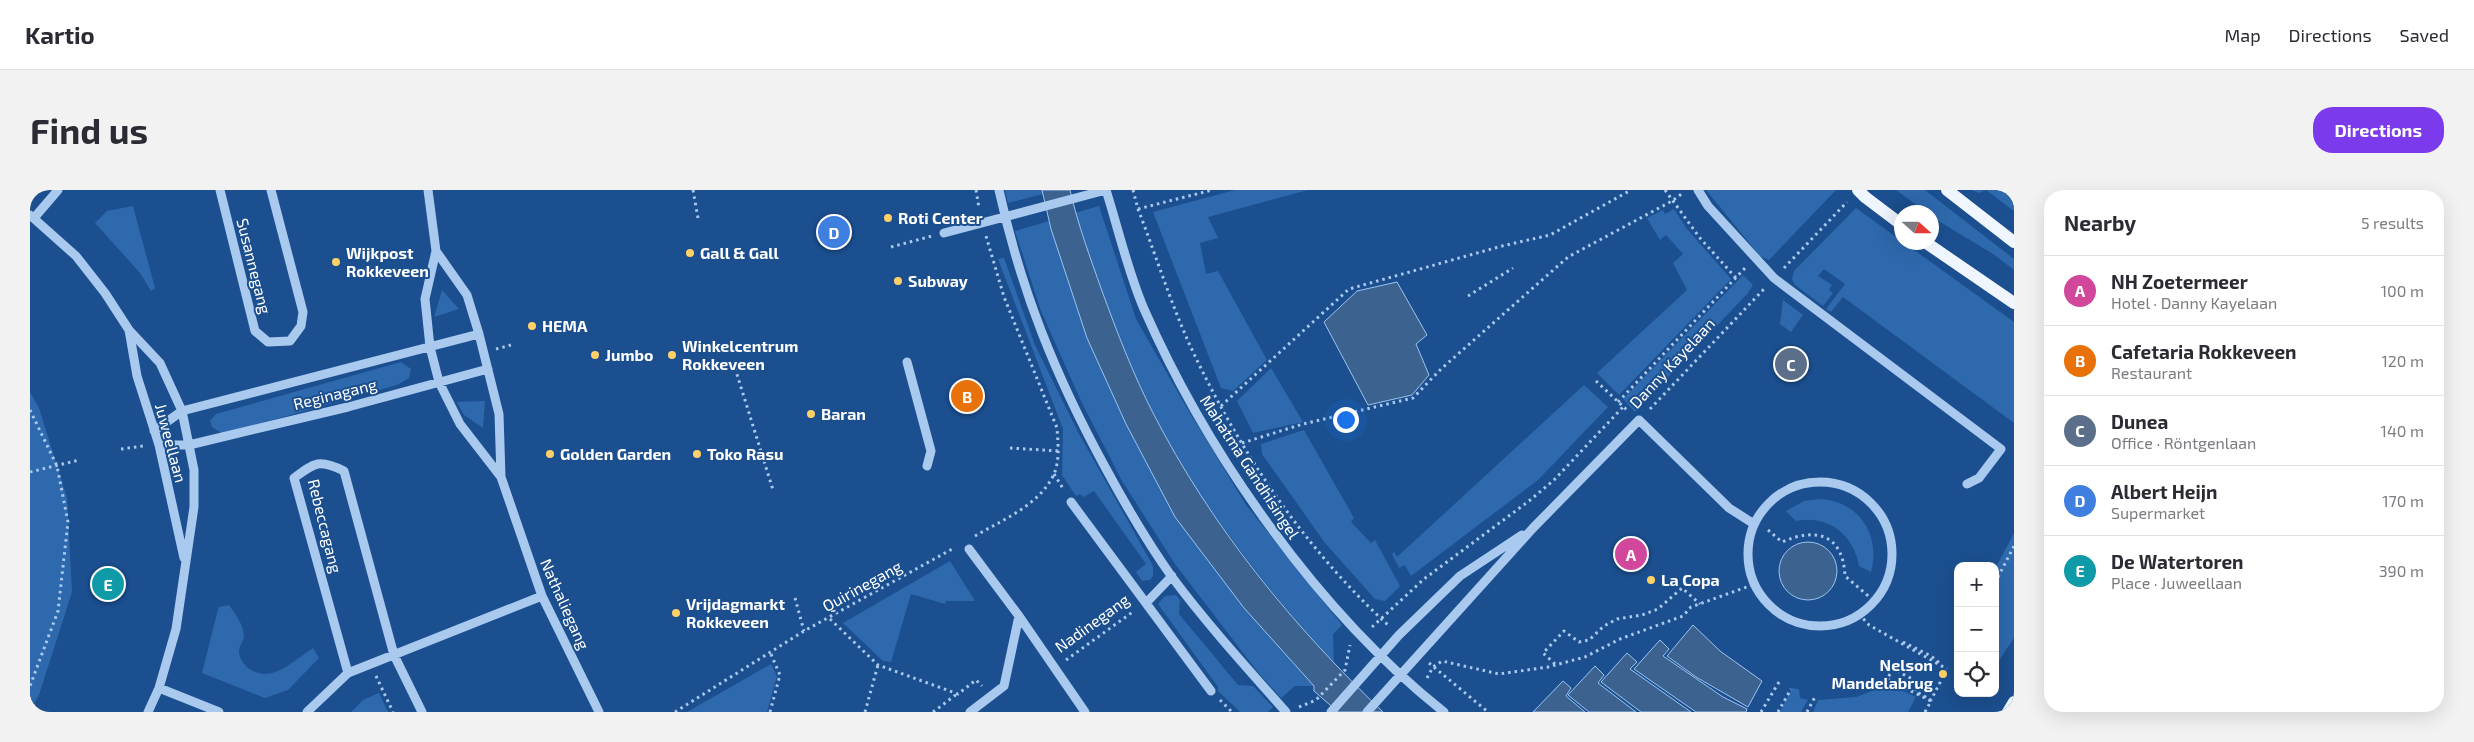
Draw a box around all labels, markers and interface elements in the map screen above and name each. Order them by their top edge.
text: Kartio [25,20,95,49]
text: Map [2224,24,2261,46]
text: Directions [2289,24,2372,46]
text: Saved [2400,24,2449,46]
button: Directions [2313,107,2444,153]
text: Find us [30,109,148,151]
north arrow [1894,205,1939,250]
place label: Roti Center [898,208,983,227]
text: Nearby [2064,210,2136,235]
marker: Roti Center [882,212,894,224]
pin: D [818,213,850,251]
text: 5 results [2361,213,2424,232]
street label: Susannegang [233,216,276,316]
place label: Wijkpost Rokkeveen [346,243,429,280]
place label: Gall & Gall [700,243,780,262]
marker: Gall & Gall [684,247,696,259]
marker: Wijkpost Rokkeveen [330,256,342,268]
text: NH Zoetermeer [2111,270,2248,293]
place label: Subway [908,271,968,291]
marker: Subway [892,275,904,287]
text: A [2075,281,2085,300]
text: 100 m [2381,281,2424,300]
text: Hotel · Danny Kayelaan [2111,293,2277,312]
street label: Danny Kayelaan [1625,314,1718,412]
place label: HEMA [542,316,588,335]
marker: HEMA [526,320,538,332]
place label: Winkelcentrum Rokkeveen [682,336,798,373]
text: Cafetaria Rokkeveen [2111,340,2297,363]
place label: Jumbo [605,345,653,364]
pin: C [1775,345,1807,383]
marker: Jumbo [589,349,601,361]
marker: Winkelcentrum Rokkeveen [666,349,678,361]
text: B [2075,351,2085,370]
text: 120 m [2381,351,2424,370]
text: Restaurant [2111,363,2192,382]
street label: Reginagang [291,374,379,413]
pin: B [951,377,983,415]
street label: Mahatma Gandhisingel [1197,391,1304,542]
street label: Juweellaan [152,401,191,485]
place label: Baran [821,404,866,423]
your location [1333,407,1359,433]
marker: Baran [805,408,817,420]
text: Dunea [2111,410,2168,433]
text: C [2075,421,2085,440]
text: 140 m [2381,421,2424,440]
text: Office · Röntgenlaan [2111,433,2256,452]
place label: Golden Garden [560,444,671,463]
place label: Toko Rasu [707,444,783,463]
marker: Golden Garden [544,448,556,460]
marker: Toko Rasu [691,448,703,460]
street label: Rebeccagang [305,477,346,575]
text: Albert Heijn [2111,480,2217,503]
text: D [2075,491,2085,510]
text: 170 m [2382,491,2424,510]
text: Supermarket [2111,503,2205,522]
pin: A [1615,535,1647,573]
text: De Watertoren [2111,550,2244,573]
street label: Nathaliegang [537,555,594,652]
street label: Quirinegang [819,556,905,616]
text: E [2075,561,2085,580]
text: 390 m [2379,561,2424,580]
map controls [1954,562,1999,697]
button: + [1954,562,1999,607]
pin: E [92,565,124,603]
place label: La Copa [1661,570,1720,589]
text: Place · Juweellaan [2111,573,2242,592]
marker: La Copa [1645,574,1657,586]
street label: Nadinegang [1051,589,1133,656]
place label: Vrijdagmarkt Rokkeveen [686,594,786,631]
marker: Vrijdagmarkt Rokkeveen [670,607,682,619]
button: − [1954,607,1999,652]
button: locate [1954,652,1999,697]
place label: Nelson Mandelabrug [1832,655,1934,692]
marker: Nelson Mandelabrug [1937,668,1949,680]

